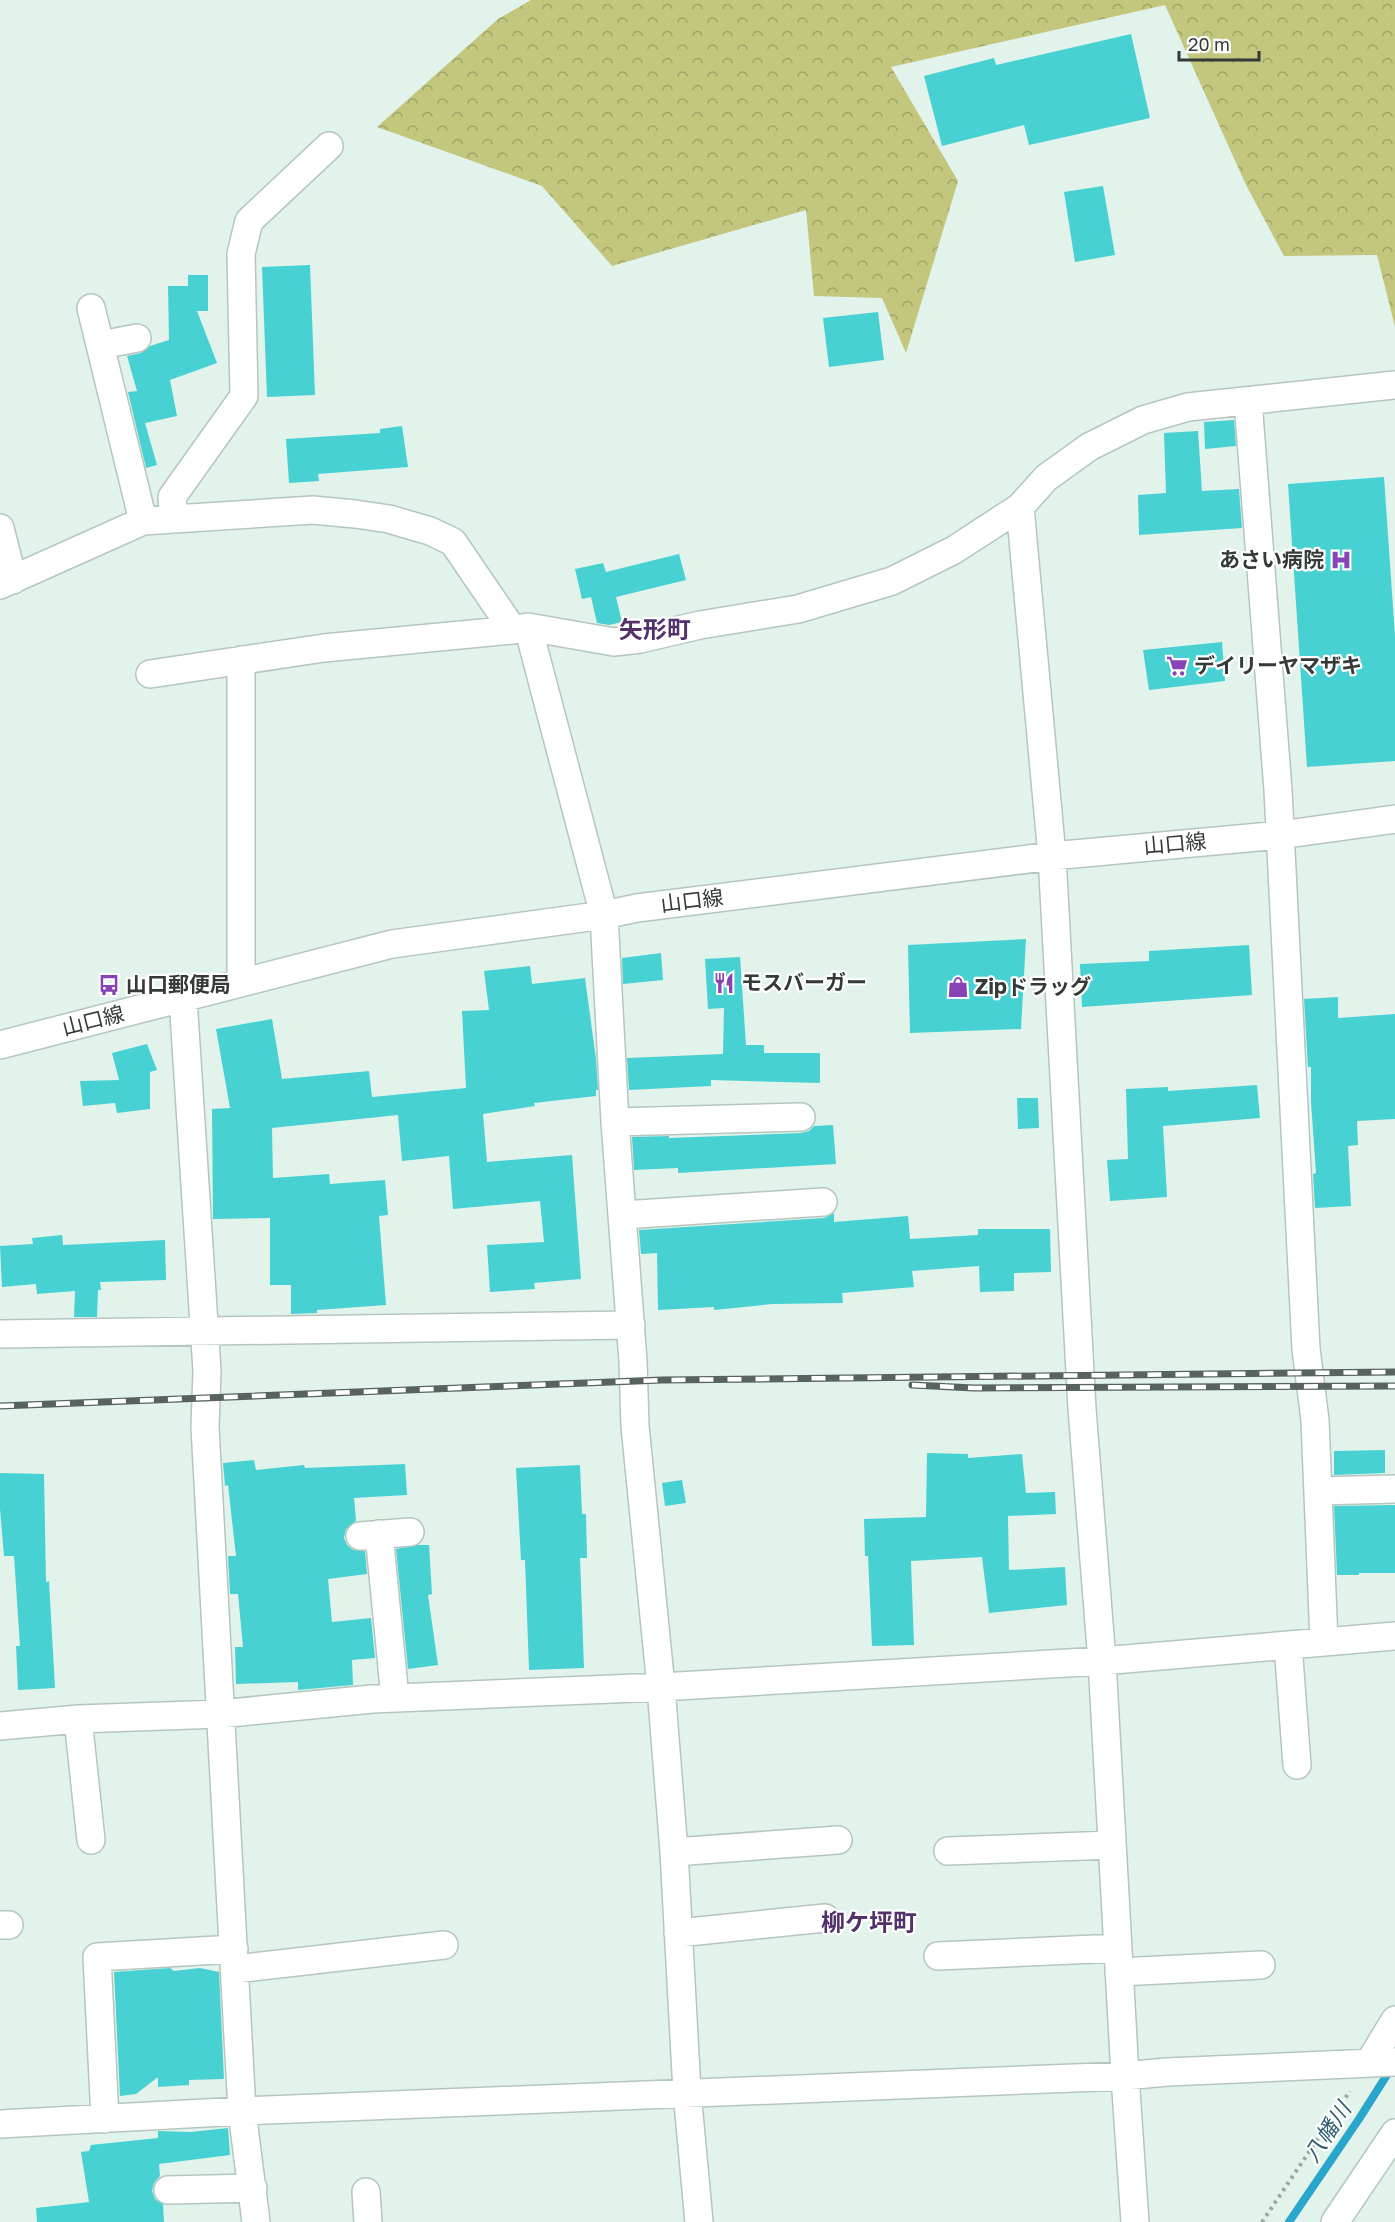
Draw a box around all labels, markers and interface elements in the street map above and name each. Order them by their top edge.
scale bar [1179,24,1258,62]
text: 20 m [1188,33,1230,55]
place label: あさい病院 [1219,546,1324,572]
hospital icon: あさい病院 [1329,548,1353,572]
district label: 矢形町 [619,614,691,643]
place label: デイリーヤマザキ [1194,652,1362,678]
supermarket icon: デイリーヤマザキ [1165,654,1189,678]
street label: 山口線 [1142,827,1207,859]
street label: 山口線 [659,883,725,917]
place label: モスバーガー [741,969,867,995]
place label: 山口郵便局 [126,971,231,997]
restaurant icon: モスバーガー [712,971,736,995]
bus stop icon: 山口郵便局 [97,973,121,997]
place label: Zipドラッグ [975,973,1091,999]
shop icon: Zipドラッグ [946,975,970,999]
street label: 山口線 [59,1000,126,1040]
district label: 柳ケ坪町 [821,1907,917,1936]
water label: 八幡川 [1297,2095,1357,2167]

